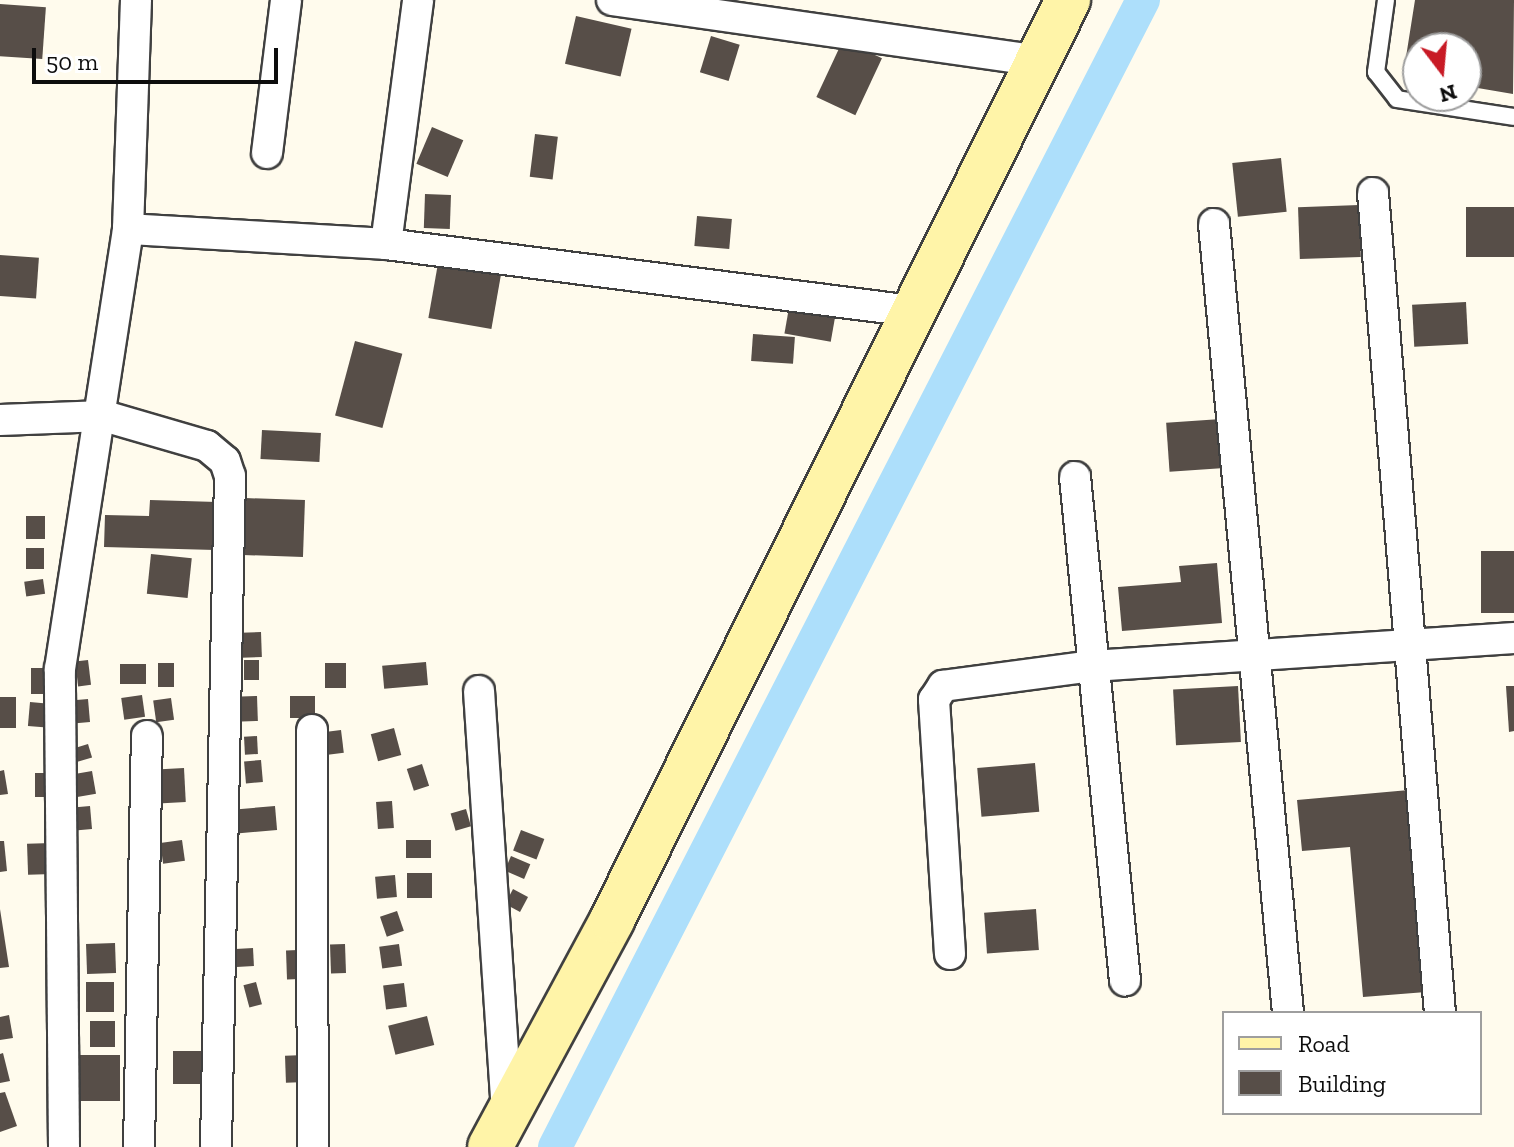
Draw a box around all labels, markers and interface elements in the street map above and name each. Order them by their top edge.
scale bar [36,32,282,82]
north arrow [1402,32,1482,112]
text: 50 m [46,47,98,76]
text: N [1436,78,1460,109]
legend [1222,1011,1482,1115]
text: Road [1298,1029,1350,1058]
text: Building [1298,1069,1386,1098]

